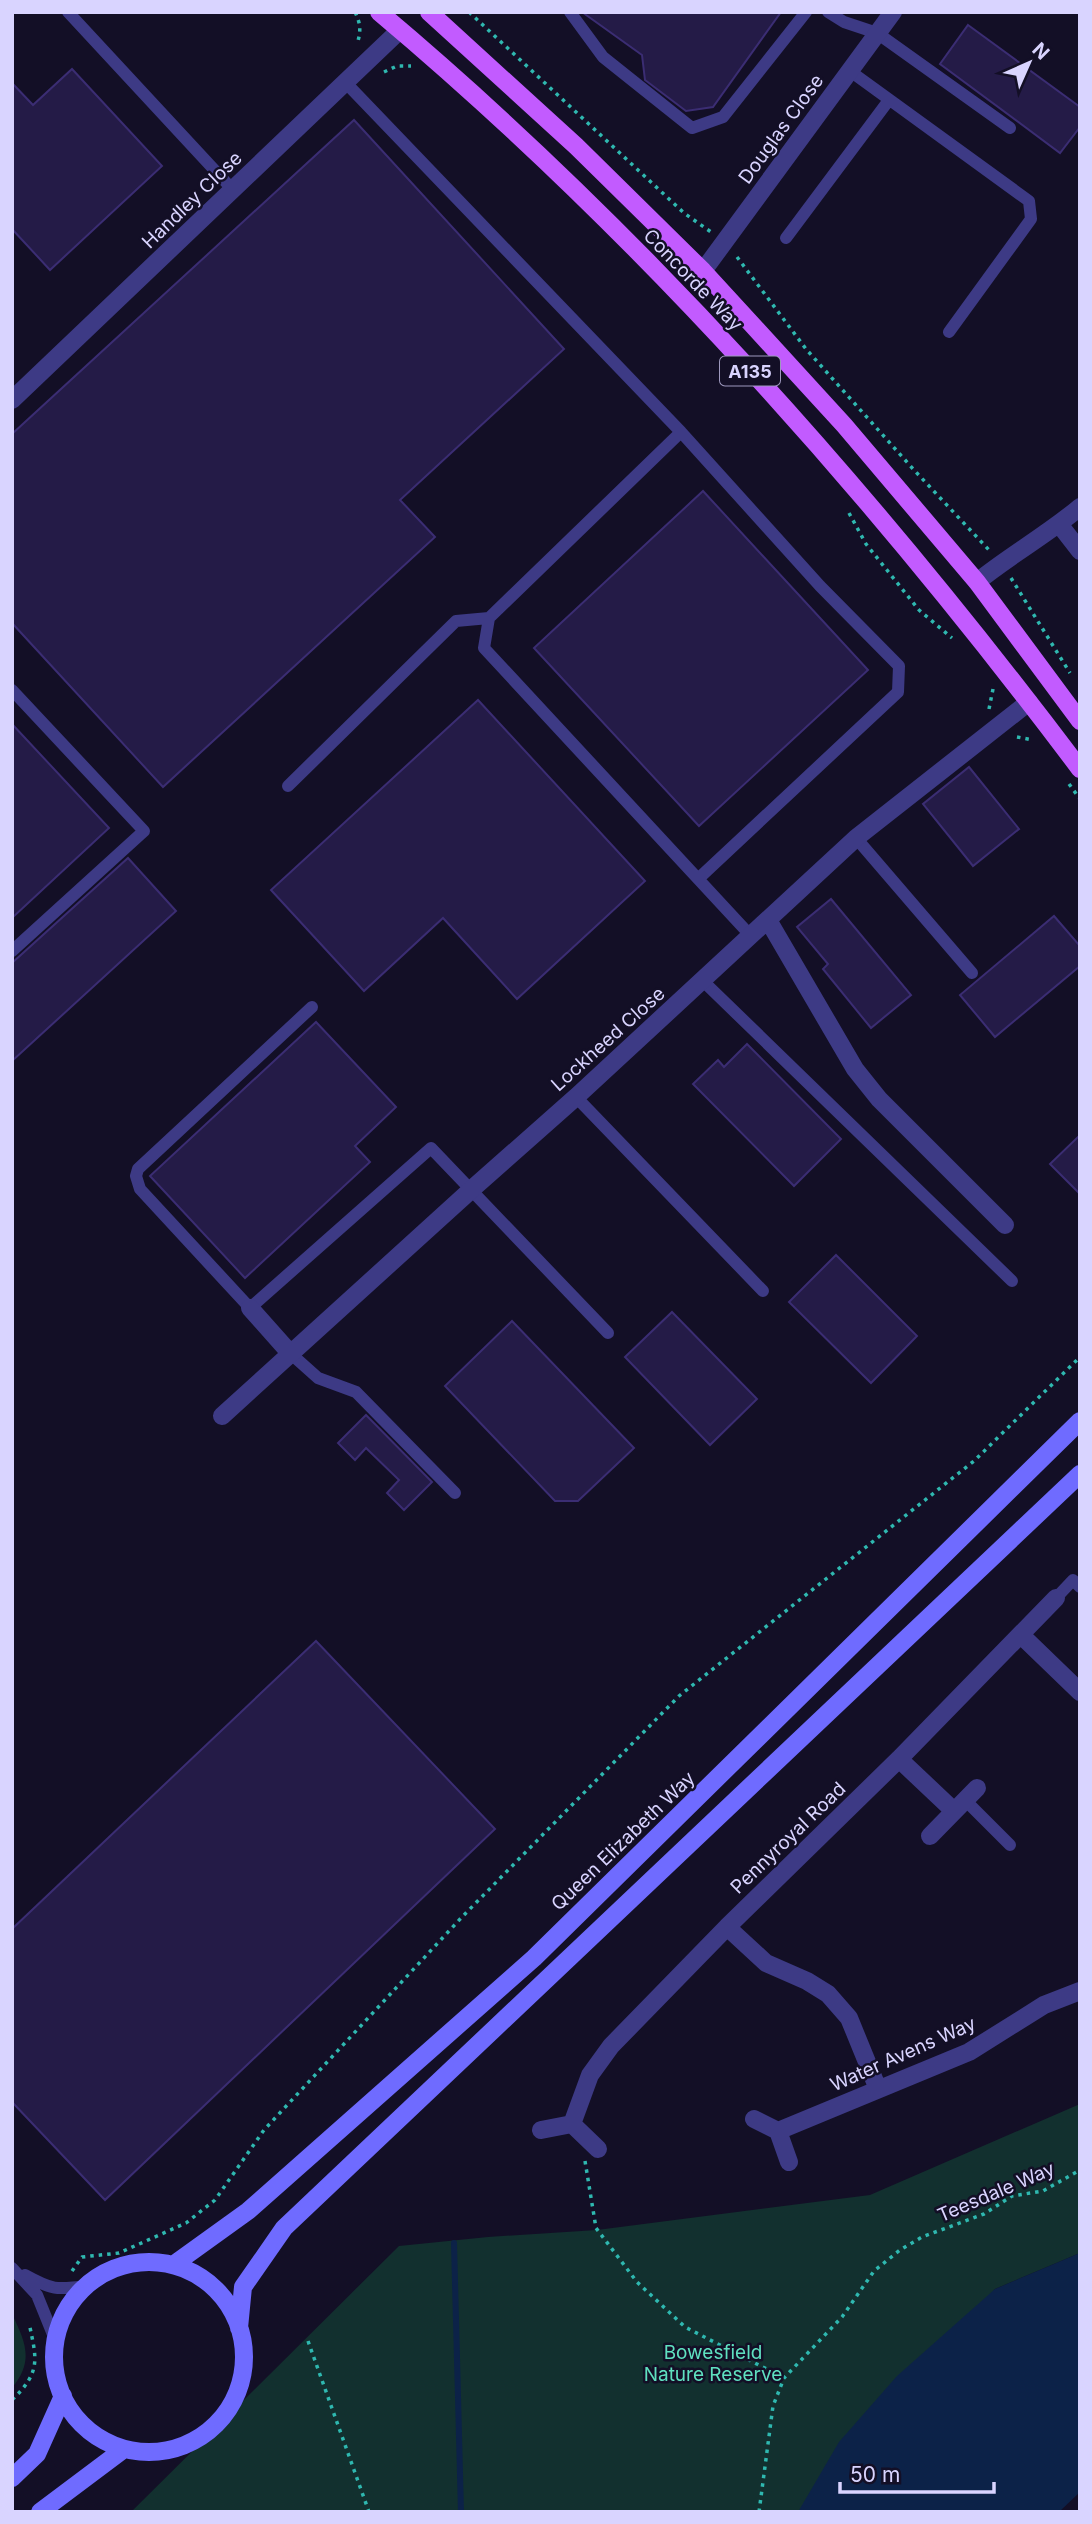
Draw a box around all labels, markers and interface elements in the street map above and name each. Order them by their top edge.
north arrow [994,28,1064,98]
text: N [1027,38,1054,65]
street label: Douglas Close [734,70,828,188]
street label: Handley Close [137,147,247,253]
street label: Concorde Way [639,224,748,336]
road number: A135 [720,356,780,386]
street label: Lockheed Close [547,982,669,1096]
street label: Queen Elizabeth Way [546,1766,700,1915]
street label: Pennyroyal Road [726,1777,850,1899]
street label: Water Avens Way [827,2012,980,2096]
street label: Teesdale Way [934,2157,1058,2227]
park label: Bowesfield Nature Reserve [644,2341,782,2386]
scale bar [840,2450,994,2494]
text: 50 m [850,2462,900,2487]

